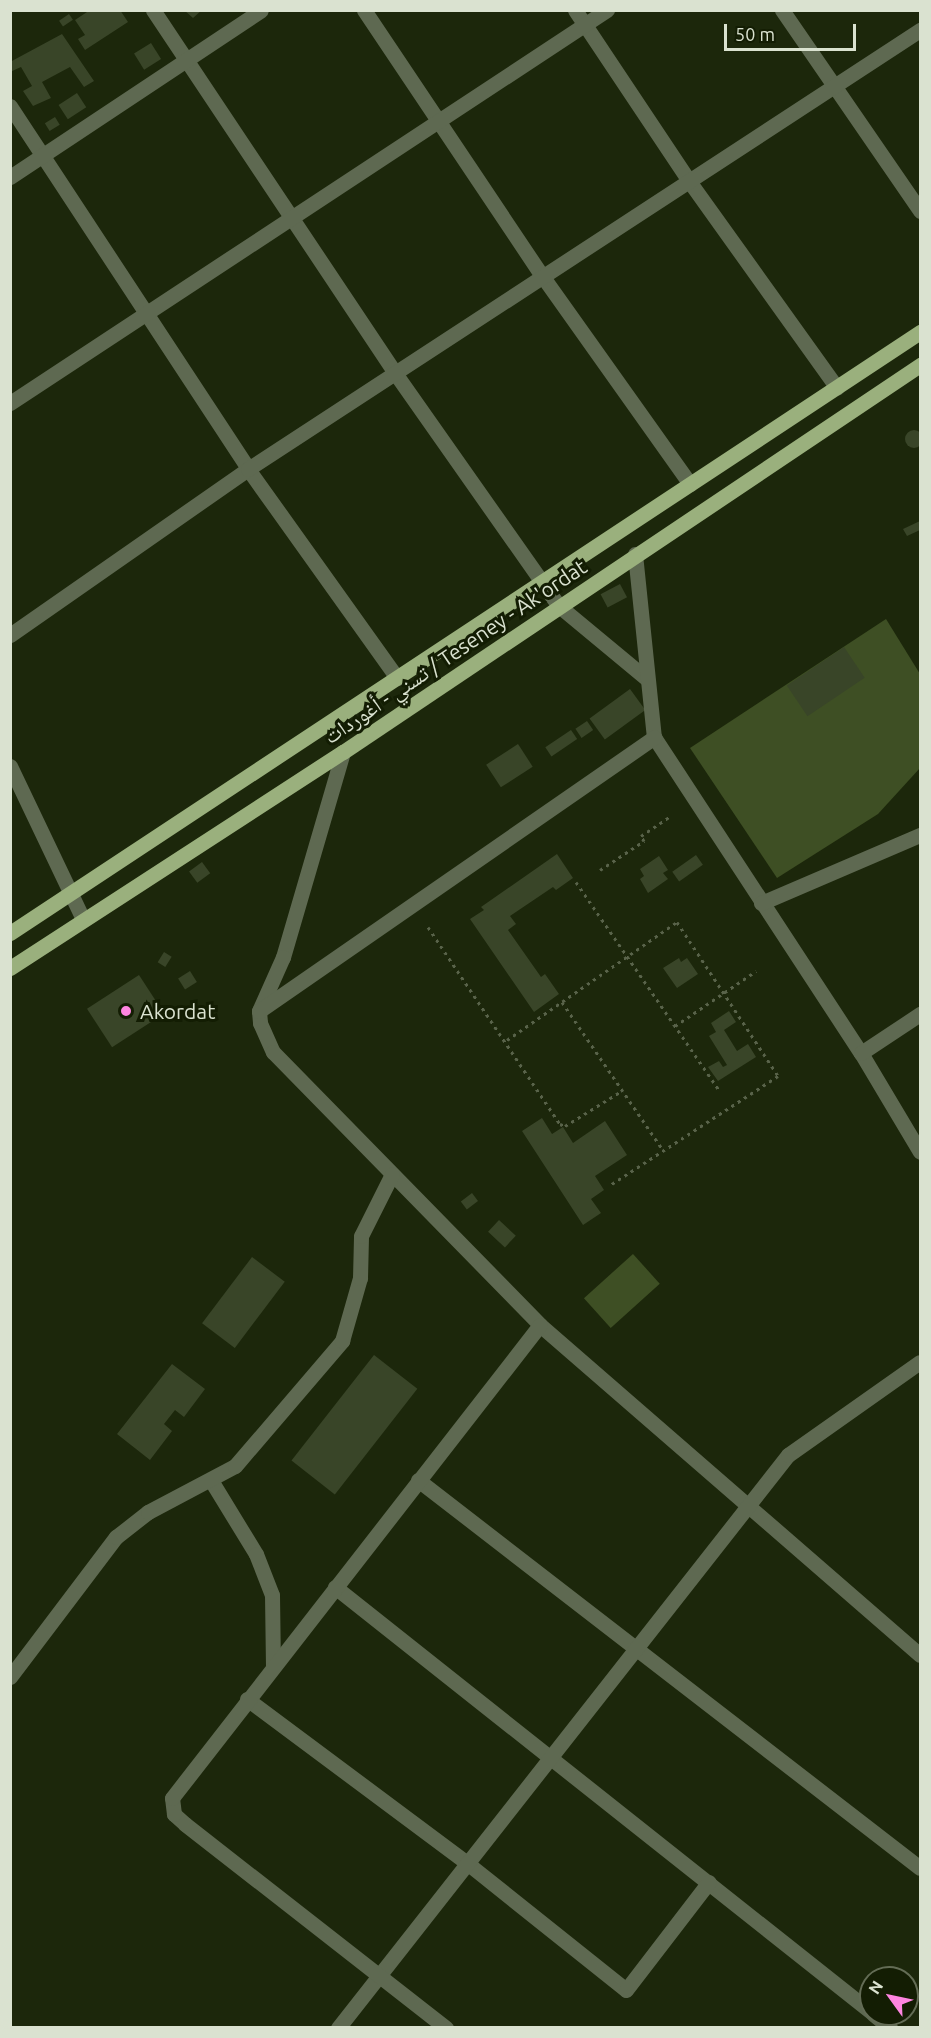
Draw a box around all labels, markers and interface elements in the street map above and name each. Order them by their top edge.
scale bar [727,12,859,50]
text: 50 m [735,24,775,44]
street label: تسني - أغوردات / Teseney - Ak'ordat [319,553,591,749]
place label: Akordat [140,998,215,1024]
marker: Akordat [117,1002,135,1020]
north arrow [859,1966,919,2026]
text: N [865,1977,886,1997]

